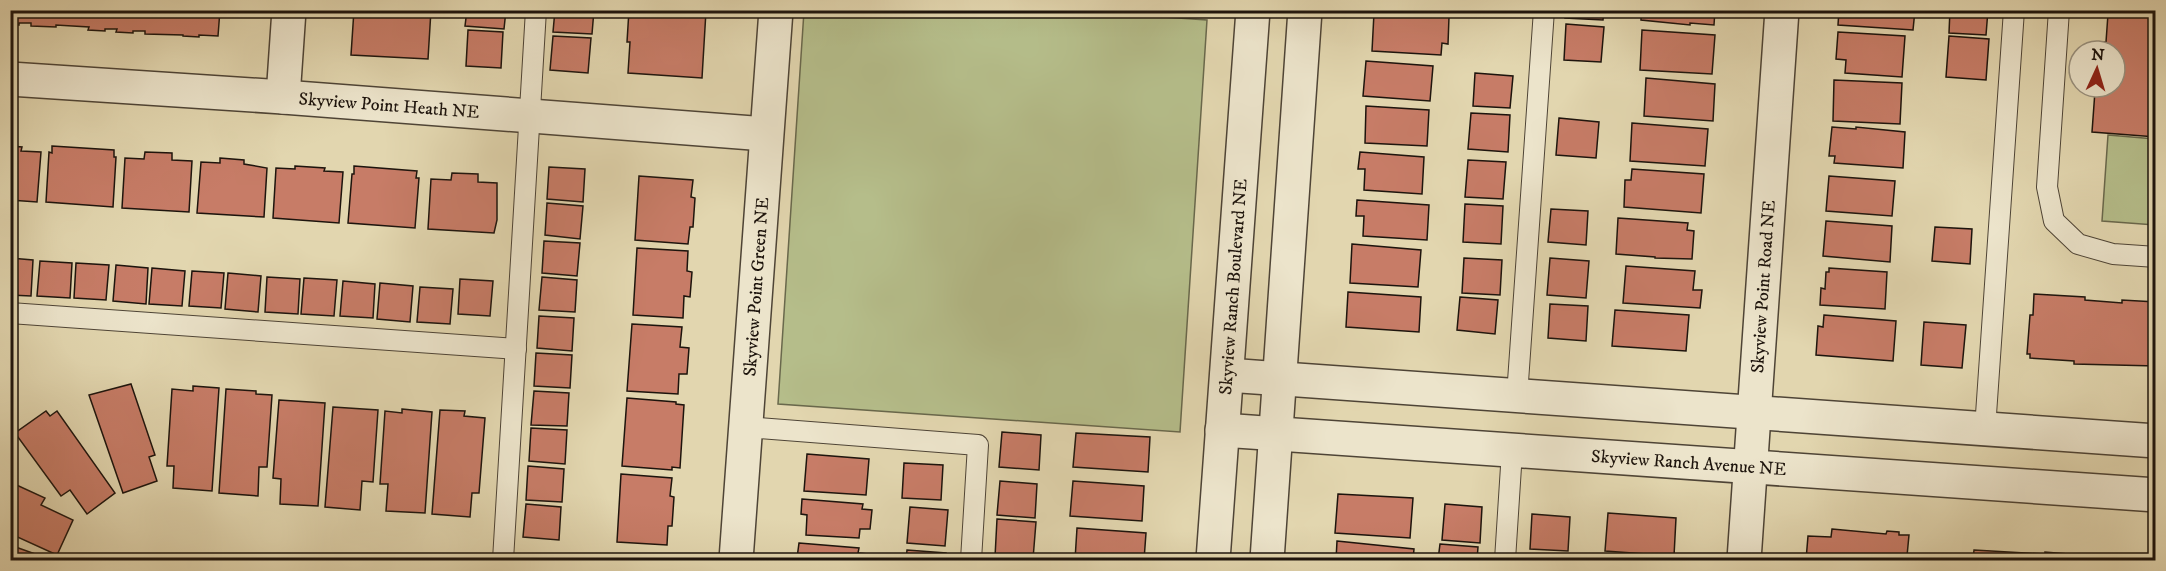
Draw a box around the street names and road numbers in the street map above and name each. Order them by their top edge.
street label: Skyview Point Heath NE [298,88,481,124]
street label: Skyview Ranch Boulevard NE [1215,178,1253,396]
street label: Skyview Point Green NE [739,196,774,377]
street label: Skyview Point Road NE [1747,199,1781,374]
street label: Skyview Ranch Avenue NE [1590,446,1787,481]

